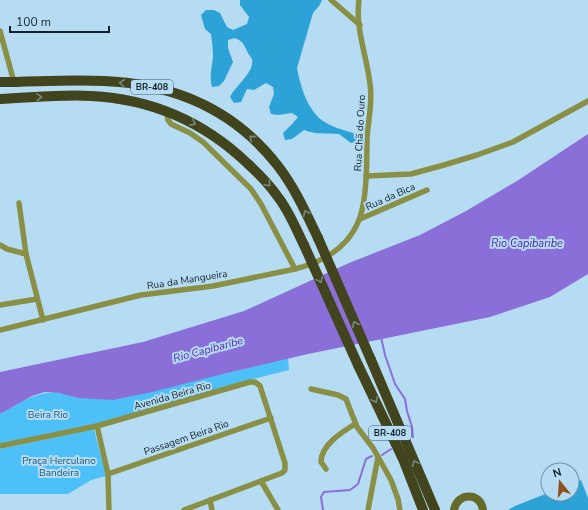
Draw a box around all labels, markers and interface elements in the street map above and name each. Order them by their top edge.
scale bar [10,8,109,34]
text: 100 m [16,14,51,30]
one-way arrow [119,79,125,88]
road number: BR-408 [131,80,173,94]
one-way arrow [36,93,42,102]
street label: Rua Chã do Ouro [351,94,369,172]
one-way arrow [188,118,196,126]
one-way arrow [249,135,256,142]
one-way arrow [263,180,270,187]
street label: Rua da Bica [363,180,417,214]
one-way arrow [303,210,311,217]
water label: Rio Capibaribe [491,236,563,251]
street label: Rua da Mangueira [146,267,228,293]
one-way arrow [315,276,323,284]
one-way arrow [352,321,360,329]
water label: Rio Capibaribe [171,333,245,366]
street label: Avenida Beira Rio [132,378,213,414]
one-way arrow [370,396,378,403]
park label: Beira Rio [28,408,69,422]
street label: Passagem Beira Rio [142,417,231,459]
road number: BR-408 [369,426,411,440]
park label: Praça Herculano Bandeira [22,454,96,480]
one-way arrow [412,460,420,467]
north arrow [540,462,580,502]
text: N [551,465,563,481]

